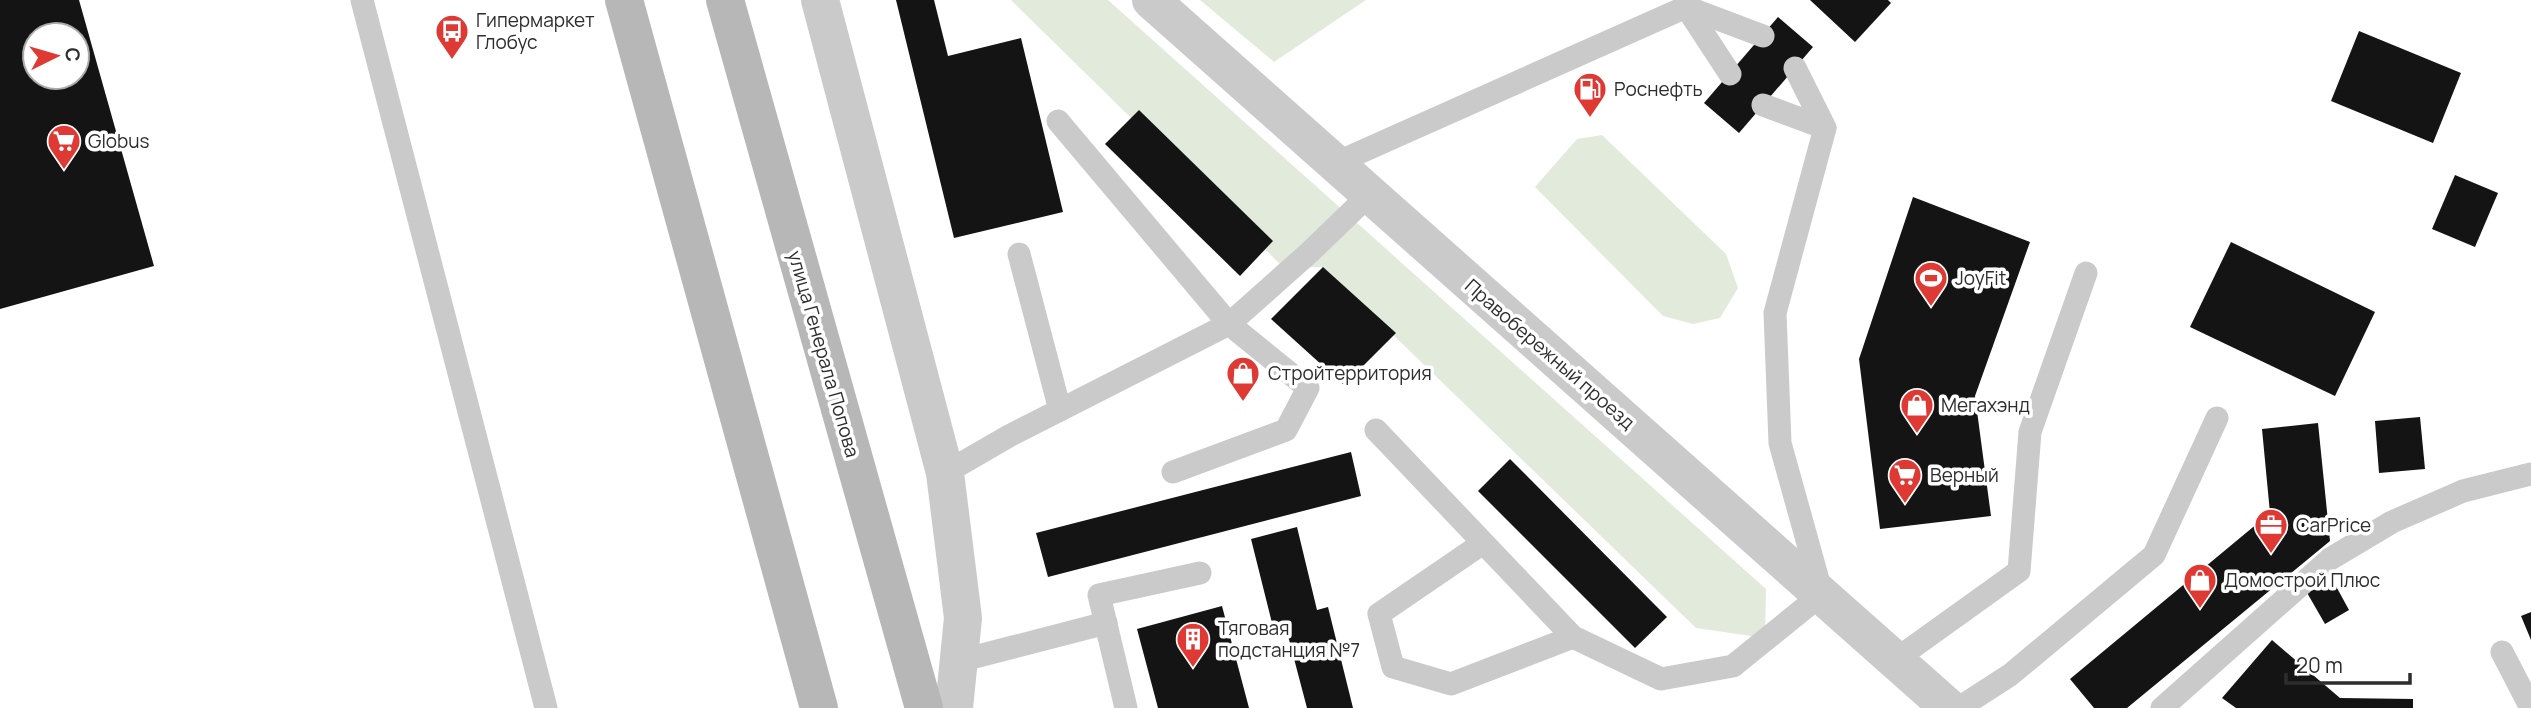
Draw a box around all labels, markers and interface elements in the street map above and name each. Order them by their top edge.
place label: Гипермаркет Глобус [476,7,595,55]
bus stop icon: Гипермаркет Глобус [433,12,471,61]
north arrow [21,21,91,91]
text: С [59,46,86,63]
fuel station icon: Роснефть [1571,70,1609,119]
place label: Роснефть [1614,76,1703,102]
supermarket icon: Globus [45,122,83,171]
place label: Globus [88,128,150,154]
street label: улица Генерала Попова [782,248,866,460]
sports icon: JoyFit [1912,259,1950,308]
place label: JoyFit [1955,265,2006,291]
street label: Правобережный проезд [1459,273,1641,435]
shop icon: Стройтерритория [1224,354,1262,403]
place label: Стройтерритория [1268,360,1432,386]
shop icon: Мегахэнд [1898,386,1936,435]
place label: Мегахэнд [1941,392,2030,418]
supermarket icon: Верный [1886,456,1924,505]
place label: Верный [1930,462,1999,488]
office icon: CarPrice [2252,506,2290,555]
place label: CarPrice [2296,512,2371,538]
shop icon: Домострой Плюс [2181,561,2219,610]
place label: Домострой Плюс [2224,567,2380,593]
place label: Тяговая подстанция №7 [1218,615,1360,663]
building icon: Тяговая подстанция №7 [1174,620,1212,669]
scale bar [2286,642,2410,686]
text: 20 m [2296,651,2343,679]

